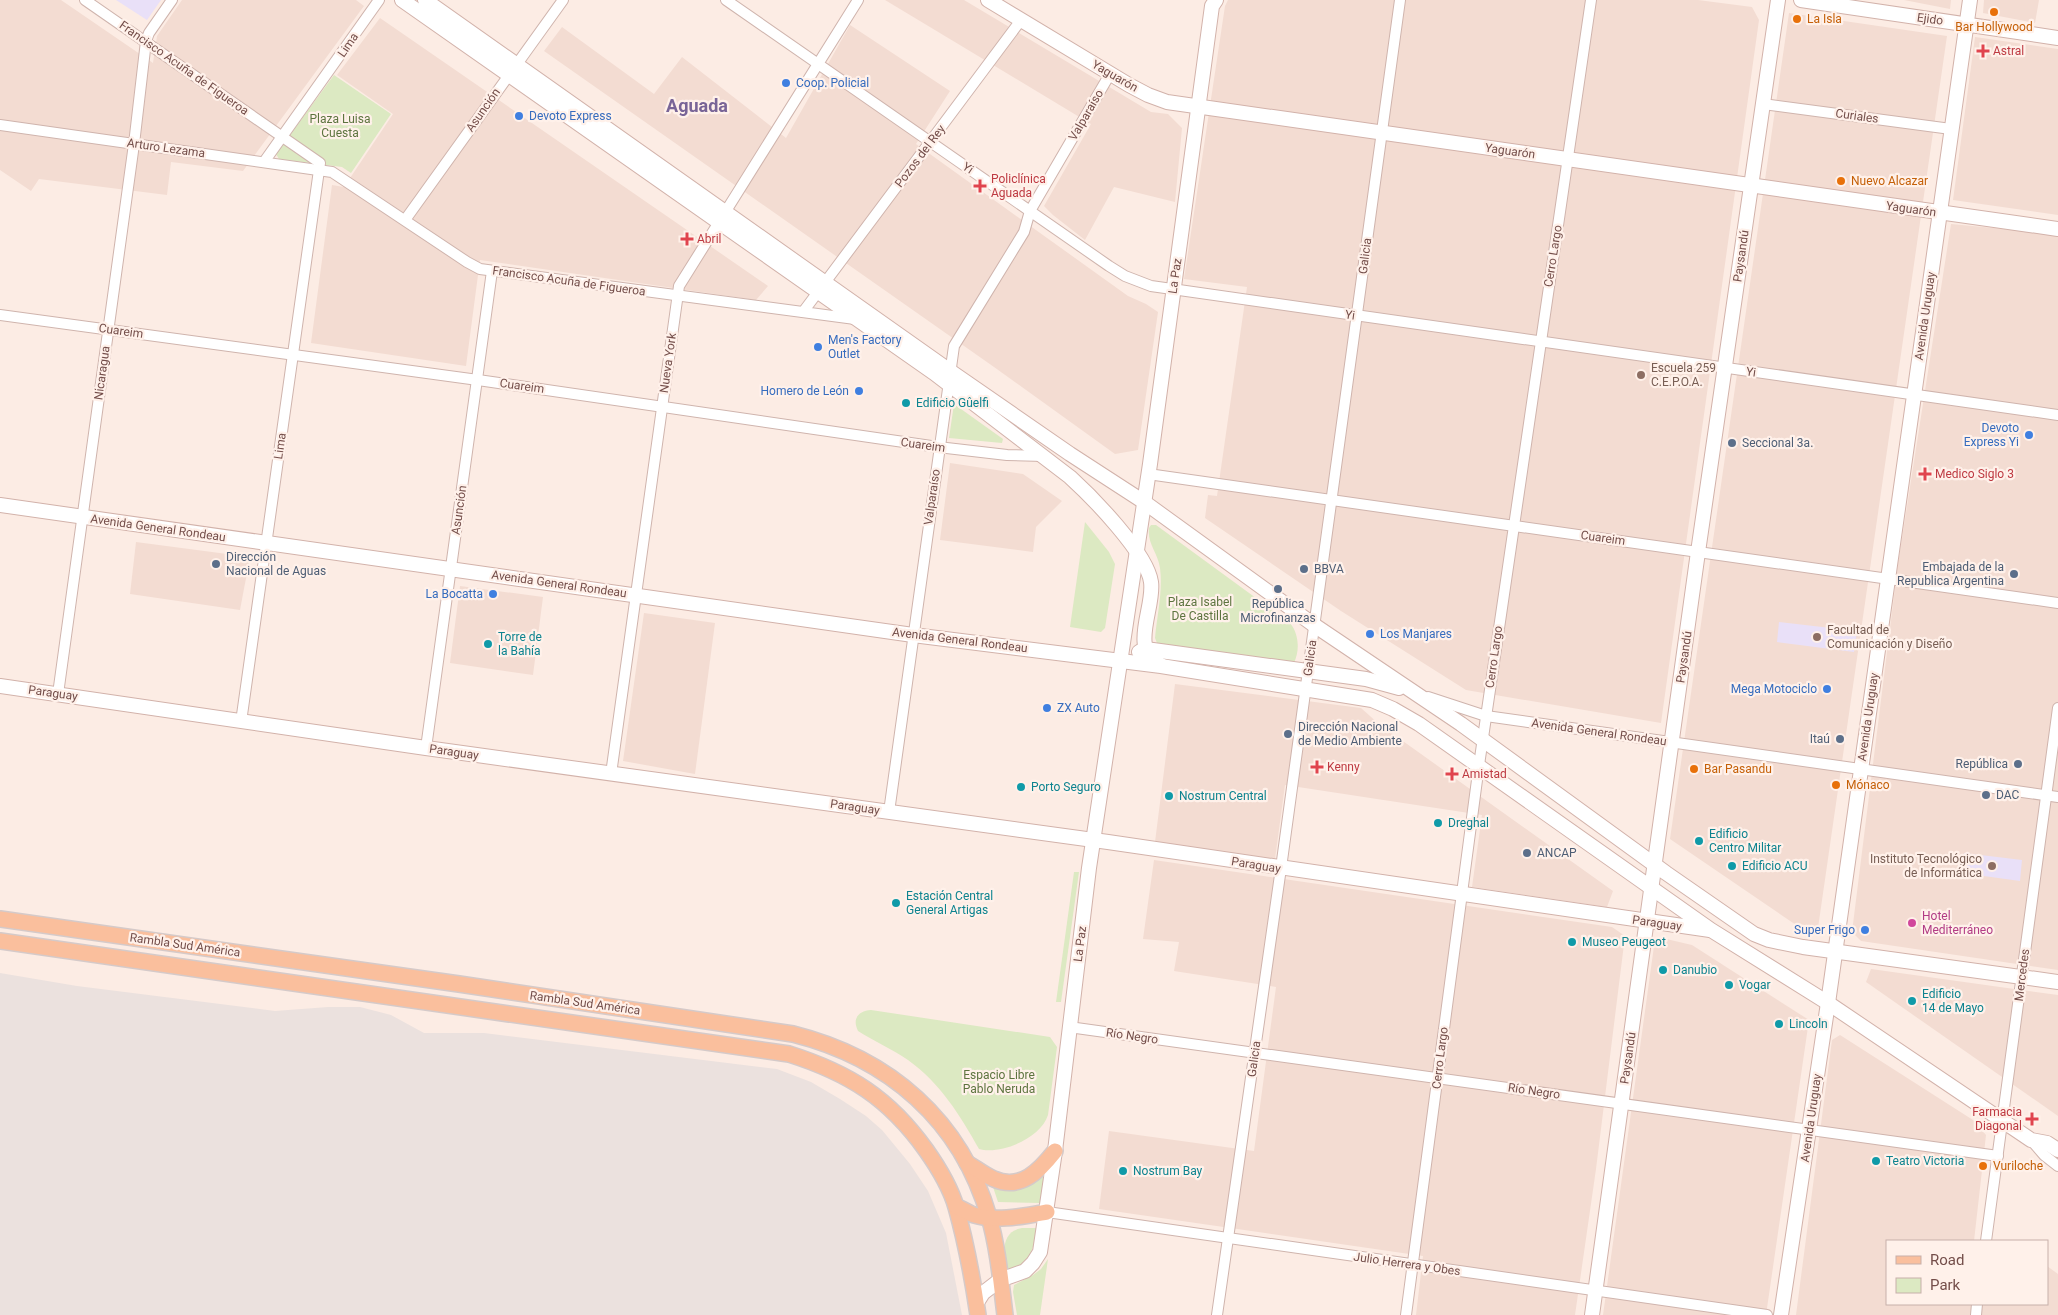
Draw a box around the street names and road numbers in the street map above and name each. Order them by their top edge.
street label: Ejido [1916,10,1944,28]
street label: Francisco Acuña de Figueroa [117,18,251,118]
street label: Lima [335,30,361,60]
street label: Yaguarón [1090,57,1140,95]
street label: Asunción [463,86,503,134]
street label: Valparaíso [1066,87,1106,143]
street label: Curiales [1835,106,1879,126]
street label: Pozos del Rey [892,122,948,190]
street label: Arturo Lezama [126,136,206,160]
street label: Yaguarón [1484,141,1536,161]
street label: Yi [960,159,976,177]
street label: Yaguarón [1885,199,1937,219]
street label: Cerro Largo [1541,224,1565,288]
street label: Paysandú [1730,229,1752,283]
street label: Galicia [1356,237,1374,275]
street label: La Paz [1166,257,1184,295]
street label: Francisco Acuña de Figueroa [492,263,646,299]
street label: Avenida Uruguay [1912,270,1938,361]
street label: Yi [1344,307,1356,323]
street label: Cuareim [98,321,144,341]
street label: Nueva York [657,331,679,394]
street label: Nicaragua [91,345,113,401]
street label: Yi [1745,364,1757,380]
street label: Cuareim [499,376,545,396]
street label: Lima [271,432,289,460]
street label: Cuareim [900,435,946,455]
street label: Valparaíso [921,468,943,526]
street label: Asunción [449,484,469,536]
street label: Avenida General Rondeau [90,512,226,544]
street label: Cuareim [1580,528,1626,548]
street label: Avenida General Rondeau [491,568,627,600]
street label: Avenida General Rondeau [891,625,1029,655]
street label: Cerro Largo [1483,625,1505,689]
street label: Paysandú [1673,630,1695,684]
street label: Galicia [1301,639,1319,677]
street label: Avenida Uruguay [1855,671,1881,762]
street label: Paraguay [27,683,79,703]
street label: Avenida General Rondeau [1531,716,1667,748]
street label: Paraguay [428,742,480,762]
street label: Paraguay [829,797,881,817]
street label: Paraguay [1230,854,1282,876]
street label: Paraguay [1631,913,1683,933]
street label: La Paz [1071,925,1089,963]
street label: Rambla Sud América [129,930,241,960]
street label: Mercedes [2012,948,2032,1002]
street label: Rambla Sud América [529,988,641,1018]
street label: Río Negro [1105,1025,1159,1047]
street label: Cerro Largo [1429,1026,1451,1090]
street label: Paysandú [1617,1031,1639,1085]
street label: Galicia [1245,1040,1263,1078]
street label: Avenida Uruguay [1798,1072,1824,1163]
street label: Río Negro [1507,1080,1561,1102]
street label: Julio Herrera y Obes [1353,1250,1461,1278]

